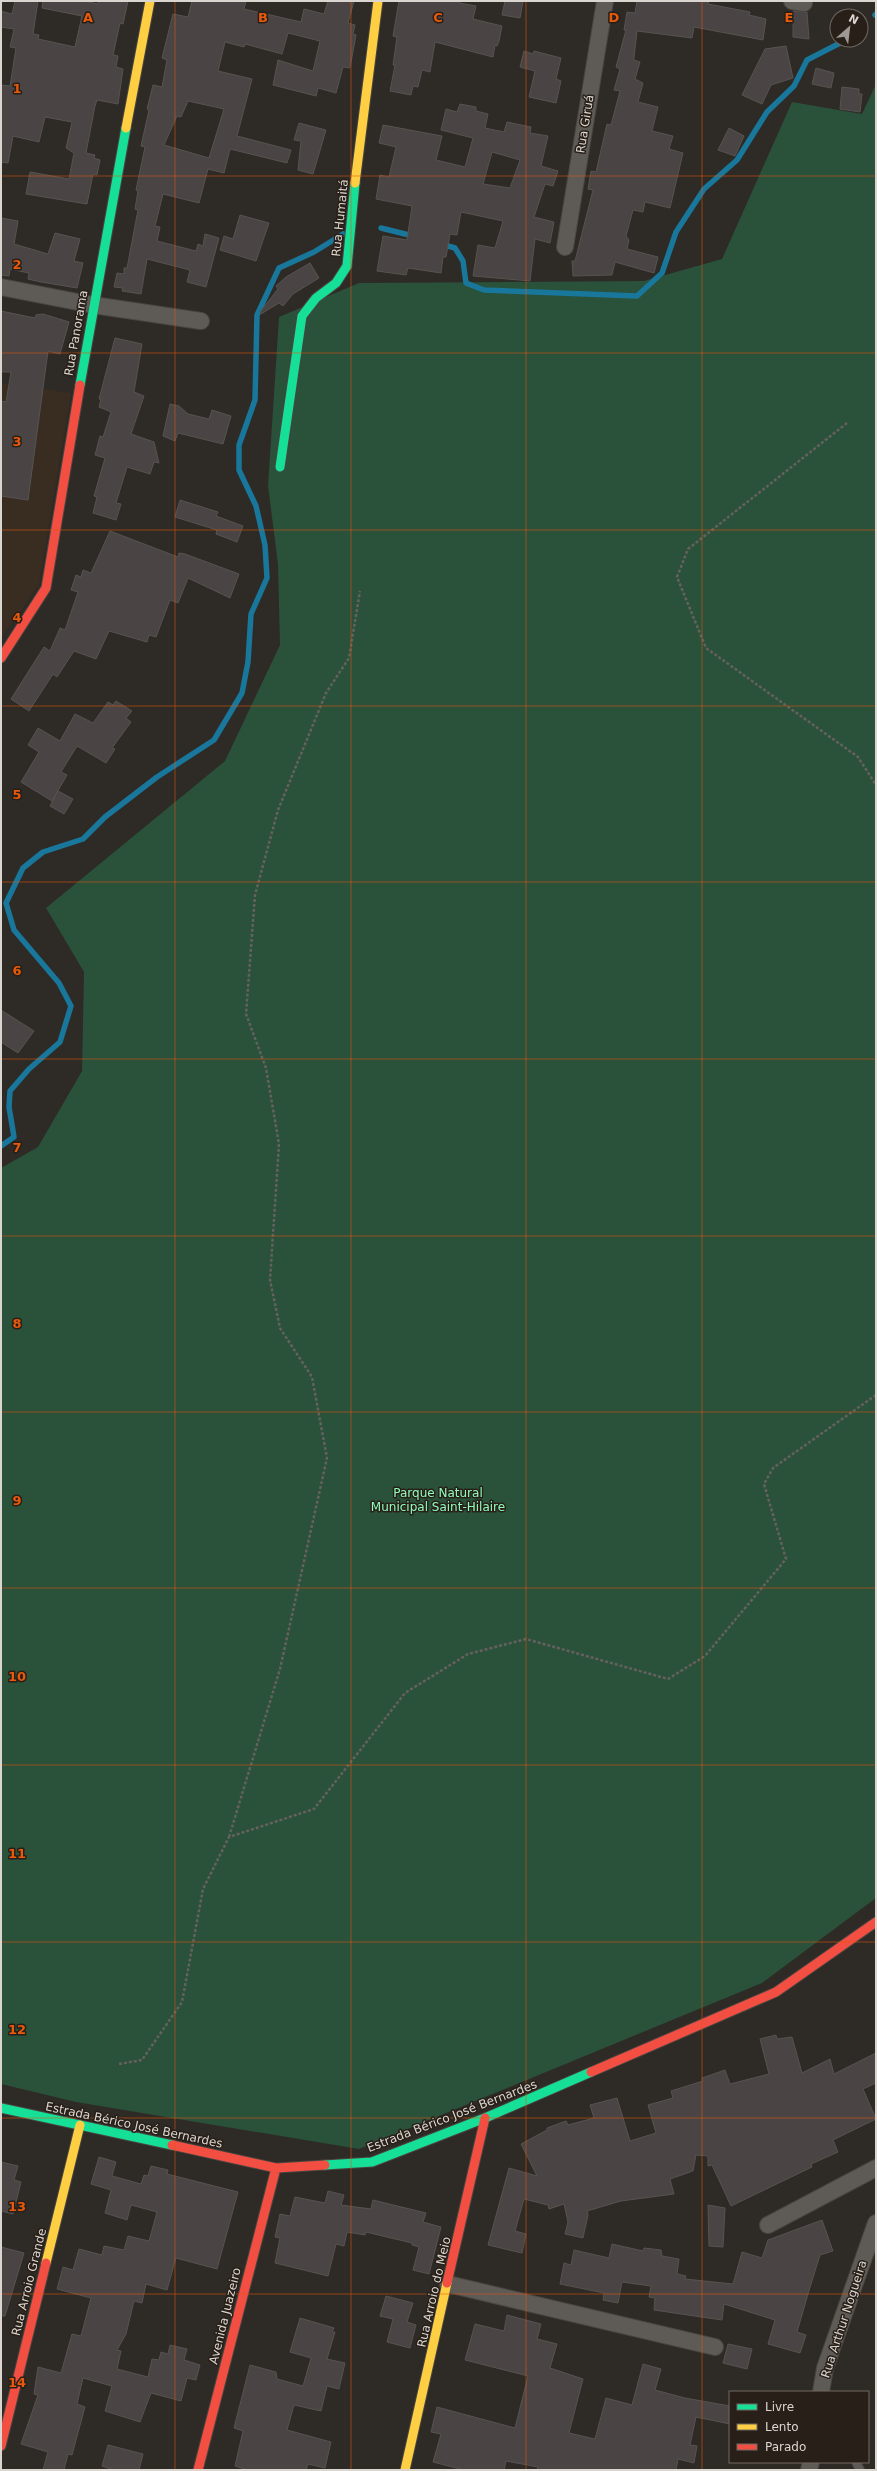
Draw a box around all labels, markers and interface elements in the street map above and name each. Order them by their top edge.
north arrow [829,8,869,48]
text: A [83,10,93,25]
text: B [258,10,268,25]
text: C [433,10,443,25]
text: D [609,10,620,25]
text: E [785,10,793,25]
text: N [846,12,861,28]
text: 1 [12,81,22,96]
street label: Rua Giruá [573,94,597,154]
street label: Rua Humaitá [329,179,351,257]
text: 2 [12,257,22,272]
street label: Rua Panorama [62,289,90,377]
text: 3 [12,434,22,449]
text: 4 [12,610,22,625]
text: 5 [12,787,22,802]
text: 6 [12,963,22,978]
text: 7 [12,1140,22,1155]
text: 8 [12,1316,22,1331]
park label: Parque Natural Municipal Saint-Hilaire [371,1486,505,1514]
text: 9 [12,1493,22,1508]
text: 10 [8,1669,26,1684]
text: 11 [8,1846,26,1861]
text: 12 [8,2022,26,2037]
street label: Estrada Bérico José Bernardes [365,2077,539,2155]
street label: Estrada Bérico José Bernardes [44,2099,224,2151]
text: 13 [8,2199,26,2214]
street label: Rua Arroio Grande [9,2227,49,2337]
street label: Rua Arroio do Meio [414,2235,454,2349]
street label: Rua Arthur Nogueira [818,2258,870,2380]
street label: Avenida Juazeiro [206,2266,244,2366]
text: 14 [8,2375,26,2390]
legend [729,2391,869,2463]
text: Livre [765,2400,794,2414]
text: Lento [765,2420,799,2434]
text: Parado [765,2440,806,2454]

